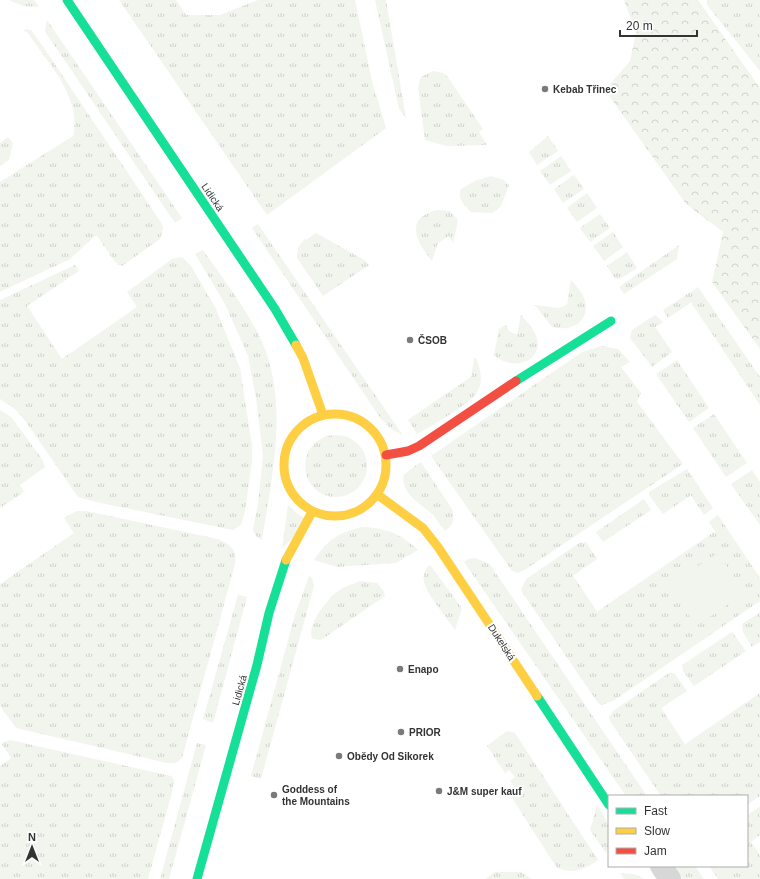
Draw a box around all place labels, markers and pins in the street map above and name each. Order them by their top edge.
marker: Kebab Třinec [540,84,550,94]
place label: Kebab Třinec [553,84,617,95]
place label: ČSOB [418,334,447,346]
marker: ČSOB [405,335,415,345]
marker: Enapo [395,664,405,674]
place label: Enapo [408,664,439,675]
marker: PRIOR [396,727,406,737]
place label: PRIOR [409,727,441,738]
marker: Obědy Od Sikorek [334,751,344,761]
place label: Obědy Od Sikorek [347,751,434,762]
place label: Goddess of the Mountains [282,784,350,807]
marker: J&M super kauf [434,786,444,796]
place label: J&M super kauf [447,786,522,797]
marker: Goddess of the Mountains [269,790,279,800]

